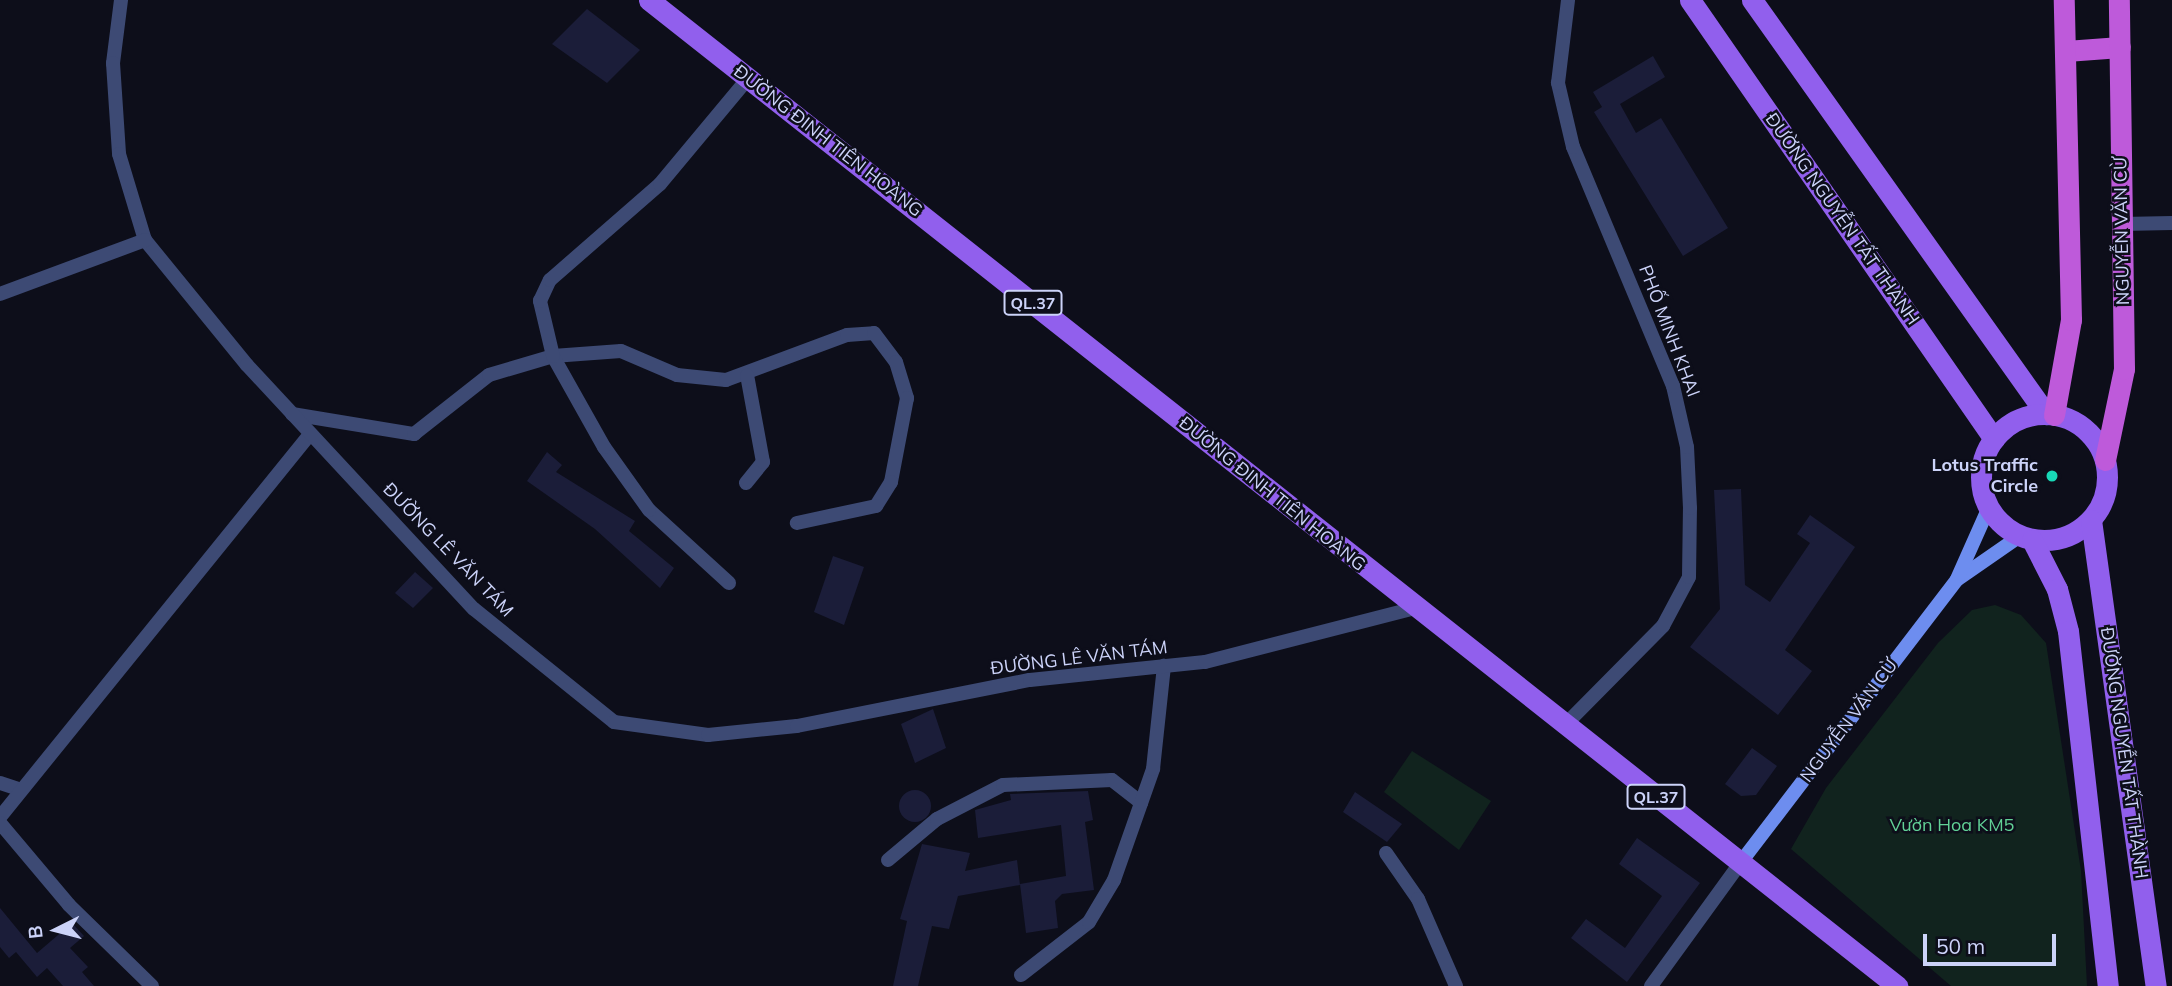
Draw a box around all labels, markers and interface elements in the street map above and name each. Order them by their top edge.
street label: ĐƯỜNG ĐINH TIÊN HOÀNG [729,61,927,221]
street label: ĐƯỜNG NGUYỄN TẤT THÀNH [1760,109,1924,329]
street label: NGUYỄN VĂN CỪ [2110,157,2134,305]
street label: PHỐ MINH KHAI [1634,262,1704,400]
road number: QL.37 [1003,290,1063,316]
street label: ĐƯỜNG ĐINH TIÊN HOÀNG [1175,412,1369,576]
place label: Lotus Traffic Circle [1931,455,2038,498]
marker: Lotus Traffic Circle [2044,468,2060,484]
street label: ĐƯỜNG LÊ VĂN TÁM [378,478,518,622]
street label: ĐƯỜNG NGUYỄN TẤT THÀNH [2096,626,2152,880]
street label: ĐƯỜNG LÊ VĂN TÁM [989,636,1169,680]
street label: NGUYỄN VĂN CỪ [1796,655,1902,787]
road number: QL.37 [1626,784,1686,810]
park label: Vườn Hoa KM5 [1890,814,2014,836]
north arrow [21,895,91,965]
scale bar [1927,920,2060,964]
text: B [22,924,48,940]
text: 50 m [1936,933,1985,959]

